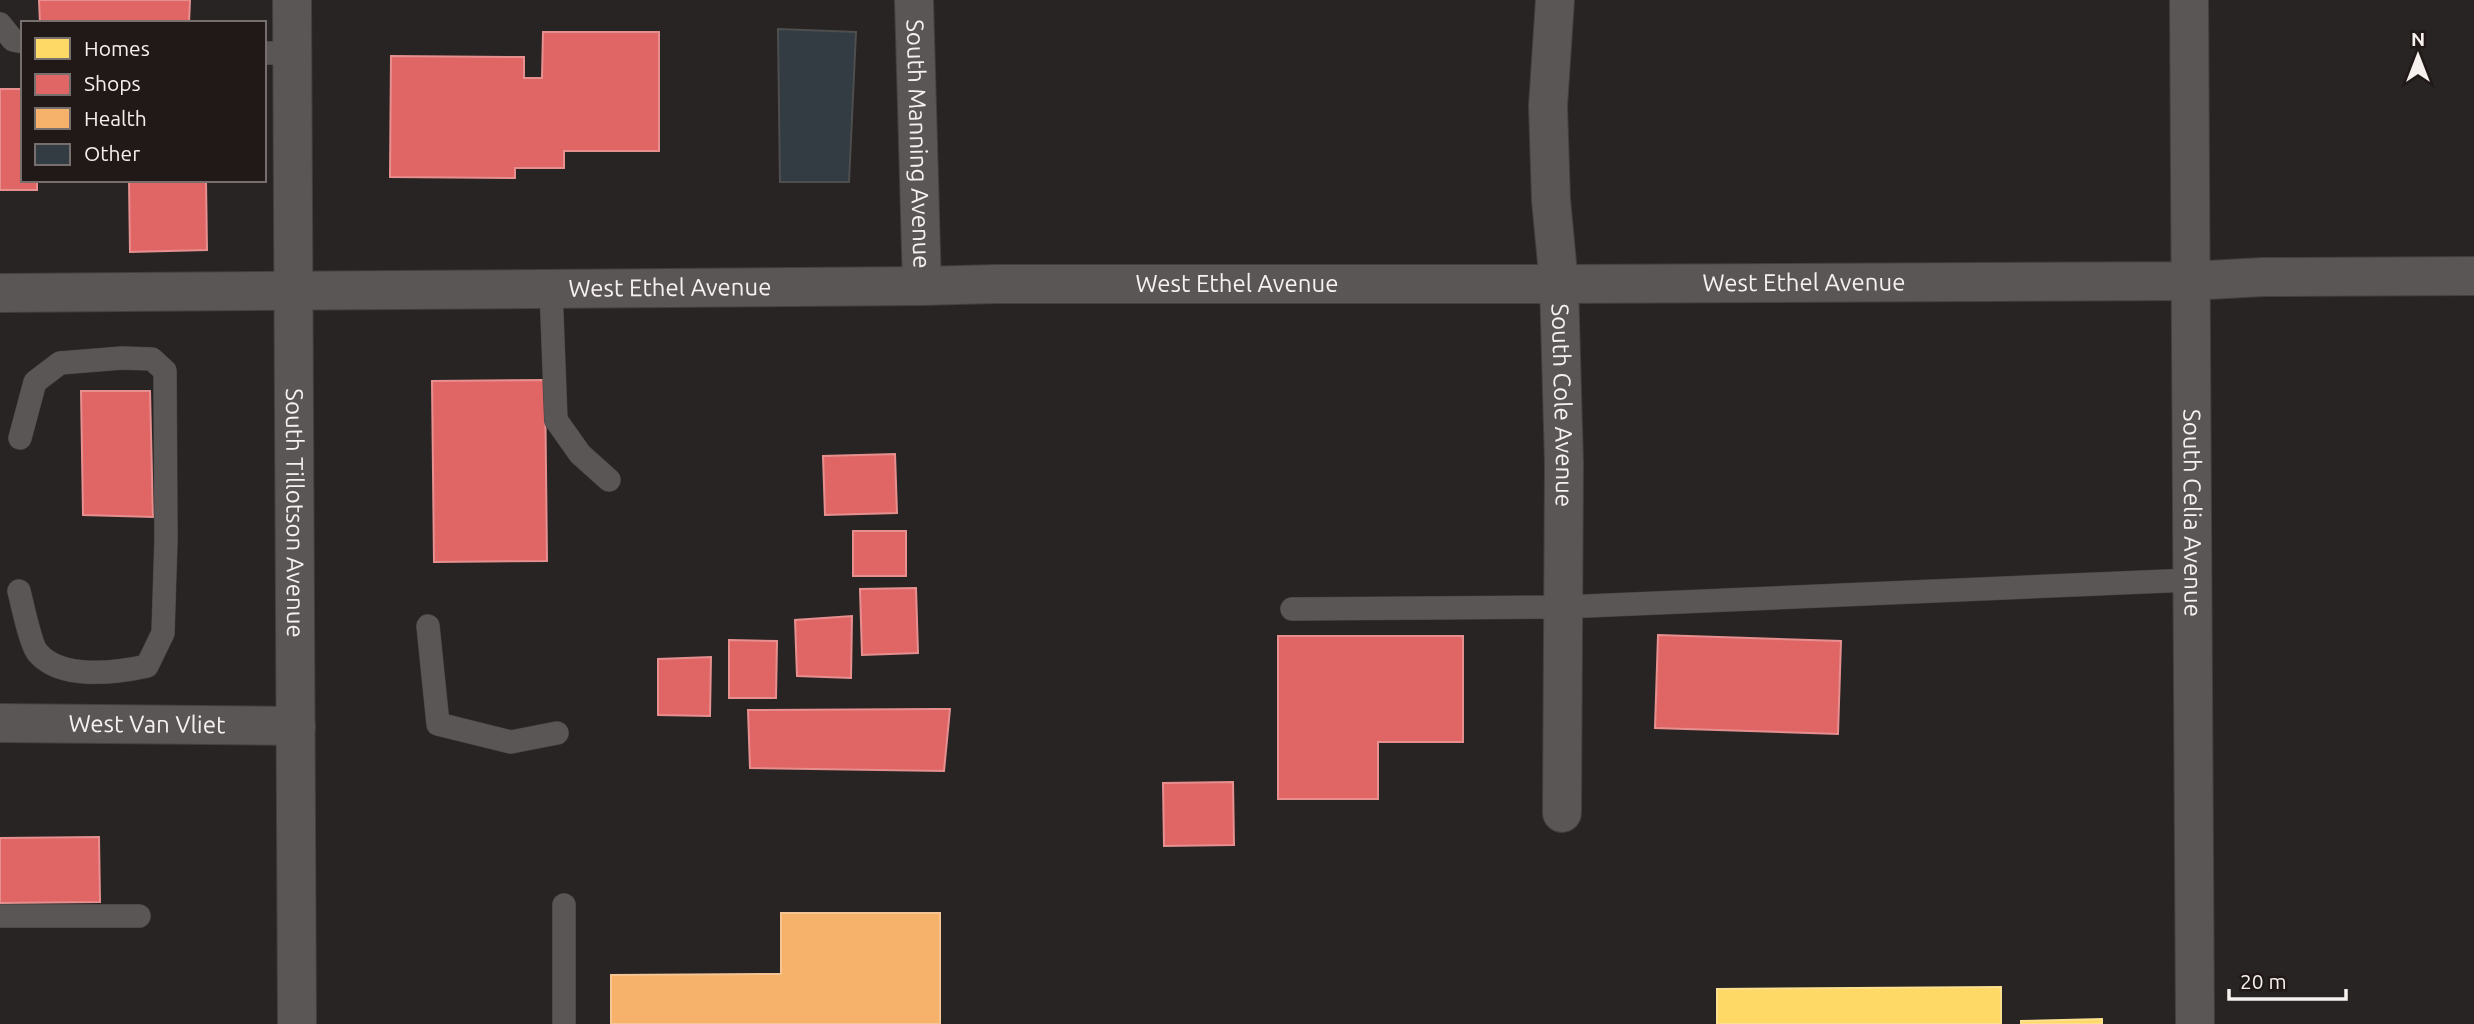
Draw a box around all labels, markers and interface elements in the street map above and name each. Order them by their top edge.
street label: South Manning Avenue [902,19,936,269]
legend [21,21,266,182]
north arrow [2383,21,2453,91]
text: N [2411,28,2425,50]
text: Homes [84,36,150,60]
text: Shops [84,71,141,95]
text: Health [84,106,147,130]
text: Other [84,141,140,165]
street label: West Ethel Avenue [1702,268,1906,296]
street label: West Ethel Avenue [1135,270,1338,297]
street label: West Ethel Avenue [568,273,772,302]
street label: South Cole Avenue [1547,303,1578,507]
street label: South Tillotson Avenue [281,388,309,638]
street label: South Celia Avenue [2178,409,2207,617]
street label: West Van Vliet [68,710,226,738]
scale bar [2229,958,2346,1002]
text: 20 m [2240,969,2287,993]

